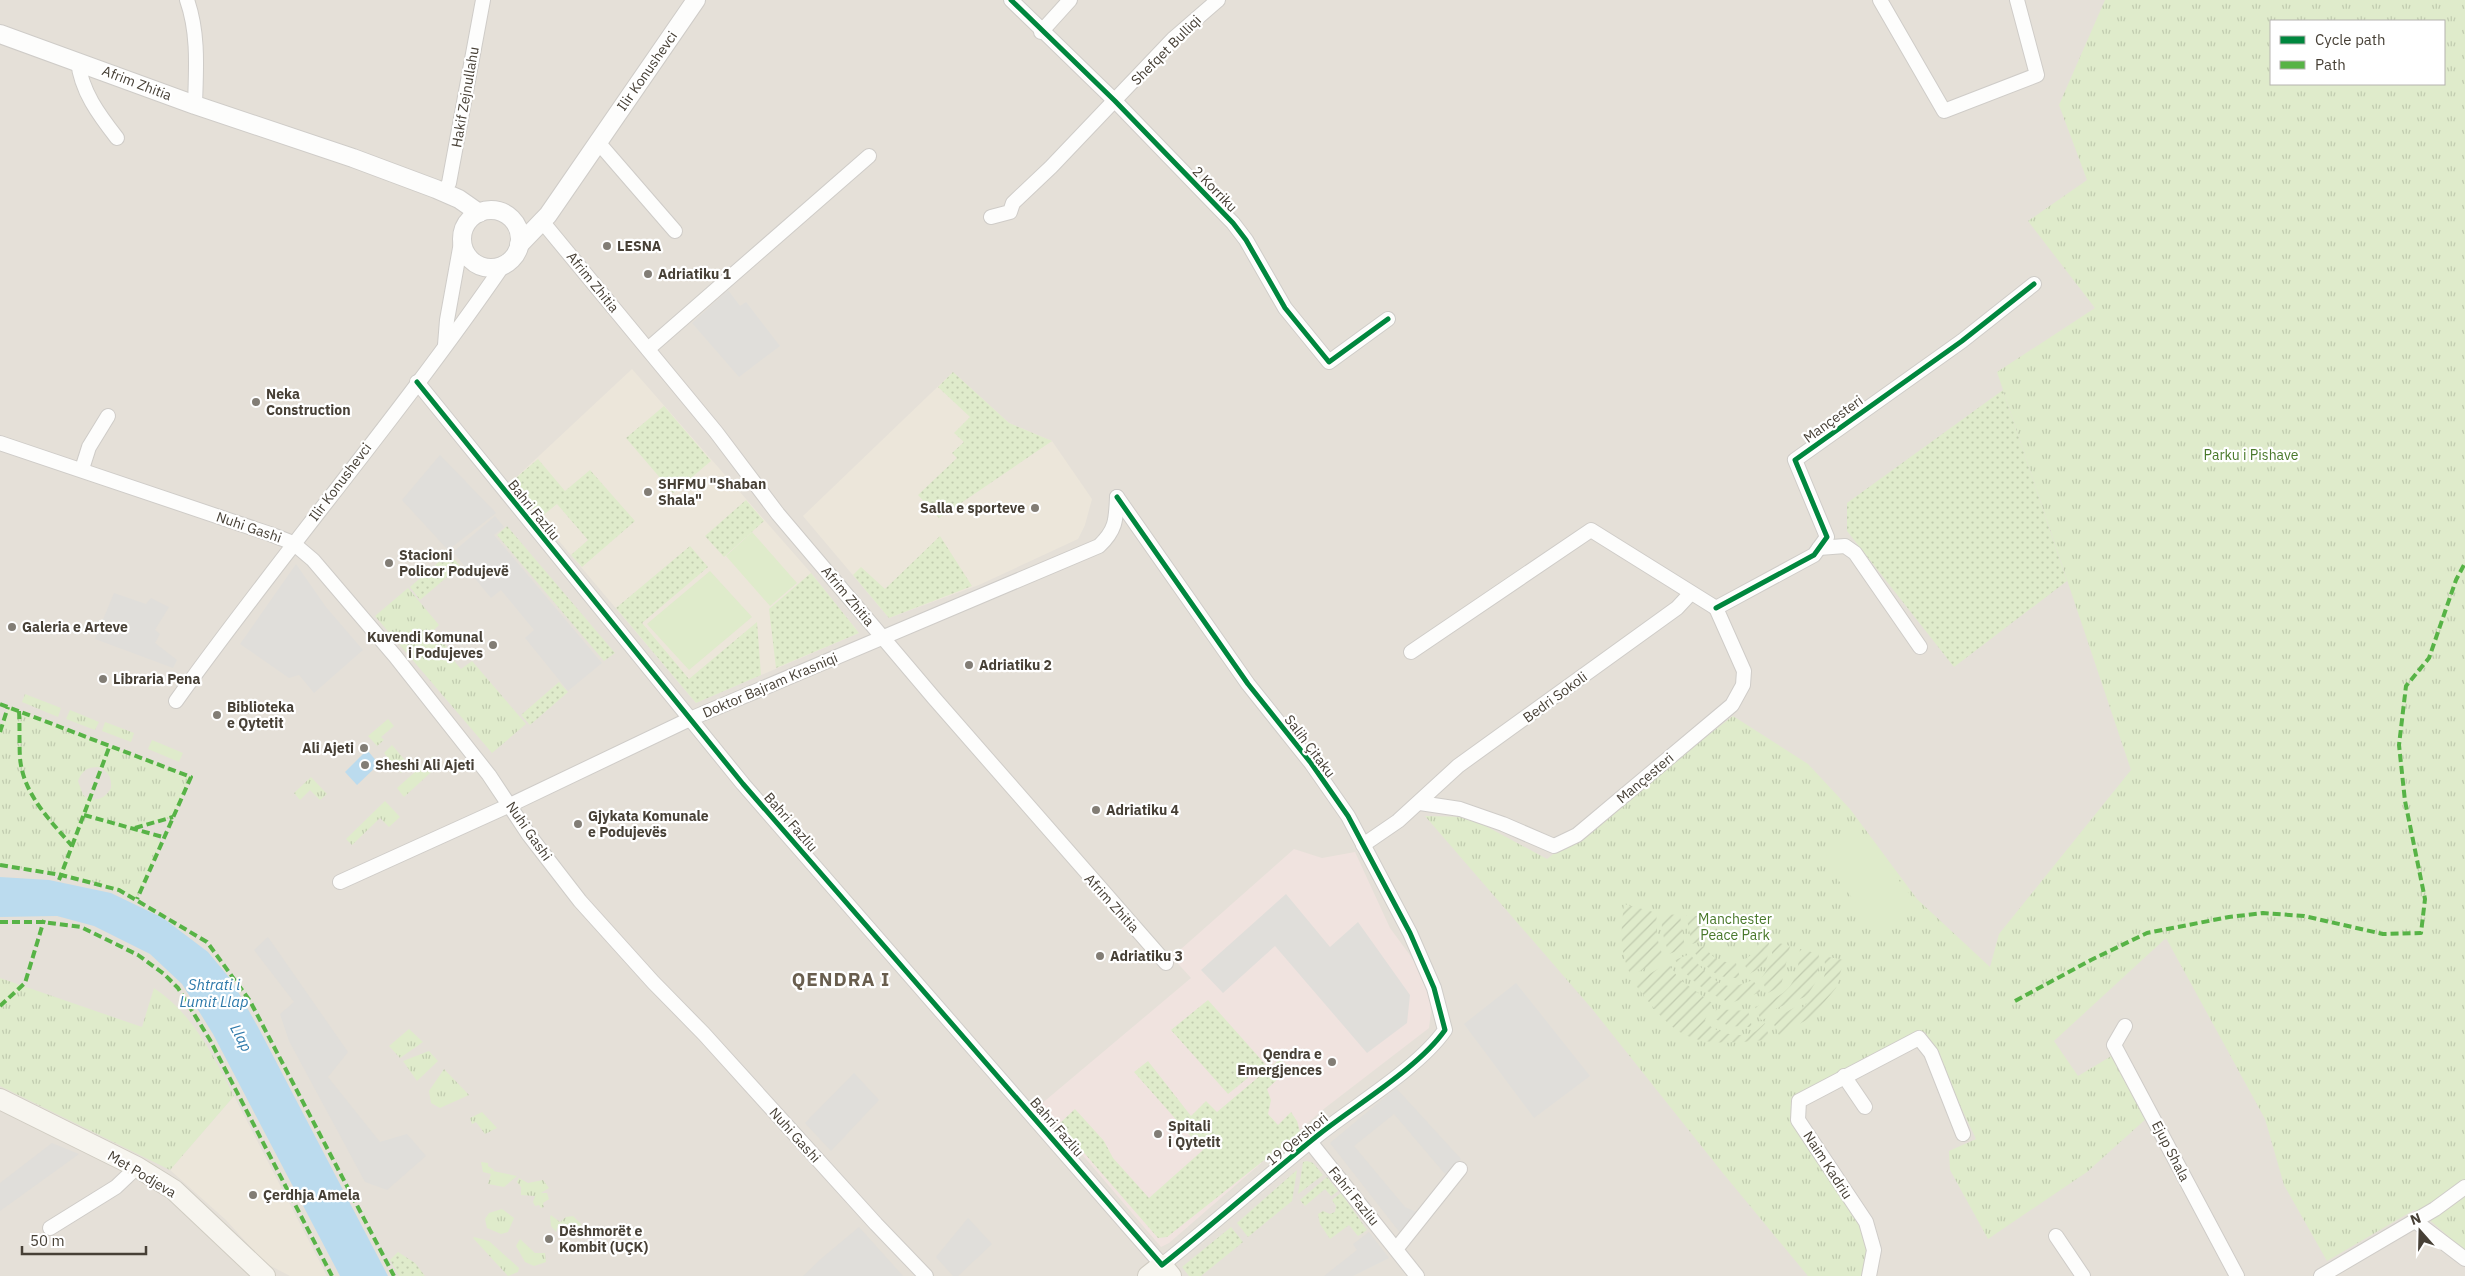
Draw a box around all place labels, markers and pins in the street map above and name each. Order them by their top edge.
place label: LESNA [617,237,662,255]
marker: LESNA [601,240,613,252]
place label: Adriatiku 1 [658,265,732,283]
marker: Adriatiku 1 [642,268,654,280]
place label: Neka Construction [266,385,351,419]
marker: Neka Construction [250,396,262,408]
place label: SHFMU "Shaban Shala" [658,475,766,509]
marker: SHFMU "Shaban Shala" [642,486,654,498]
place label: Salla e sporteve [920,499,1025,517]
marker: Salla e sporteve [1029,502,1041,514]
place label: Stacioni Policor Podujevë [399,546,509,580]
marker: Stacioni Policor Podujevë [383,557,395,569]
place label: Galeria e Arteve [22,618,128,636]
marker: Galeria e Arteve [6,621,18,633]
place label: Kuvendi Komunal i Podujeves [367,628,483,662]
marker: Kuvendi Komunal i Podujeves [487,639,499,651]
place label: Adriatiku 2 [979,656,1052,674]
marker: Adriatiku 2 [963,659,975,671]
place label: Libraria Pena [113,670,200,688]
marker: Libraria Pena [97,673,109,685]
place label: Biblioteka e Qytetit [227,698,294,732]
marker: Biblioteka e Qytetit [211,709,223,721]
place label: Ali Ajeti [302,739,354,757]
marker: Ali Ajeti [358,742,370,754]
place label: Sheshi Ali Ajeti [375,756,475,774]
marker: Sheshi Ali Ajeti [359,759,371,771]
place label: Adriatiku 4 [1106,801,1179,819]
marker: Adriatiku 4 [1090,804,1102,816]
place label: Gjykata Komunale e Podujevës [588,807,709,841]
marker: Gjykata Komunale e Podujevës [572,818,584,830]
place label: Adriatiku 3 [1110,947,1183,965]
marker: Adriatiku 3 [1094,950,1106,962]
place label: Qendra e Emergjences [1237,1045,1322,1079]
marker: Qendra e Emergjences [1326,1056,1338,1068]
place label: Spitali i Qytetit [1168,1117,1221,1151]
marker: Spitali i Qytetit [1152,1128,1164,1140]
place label: Çerdhja Amela [263,1186,360,1204]
marker: Çerdhja Amela [247,1189,259,1201]
place label: Dëshmorët e Kombit (UÇK) [559,1222,648,1256]
marker: Dëshmorët e Kombit (UÇK) [543,1233,555,1245]

